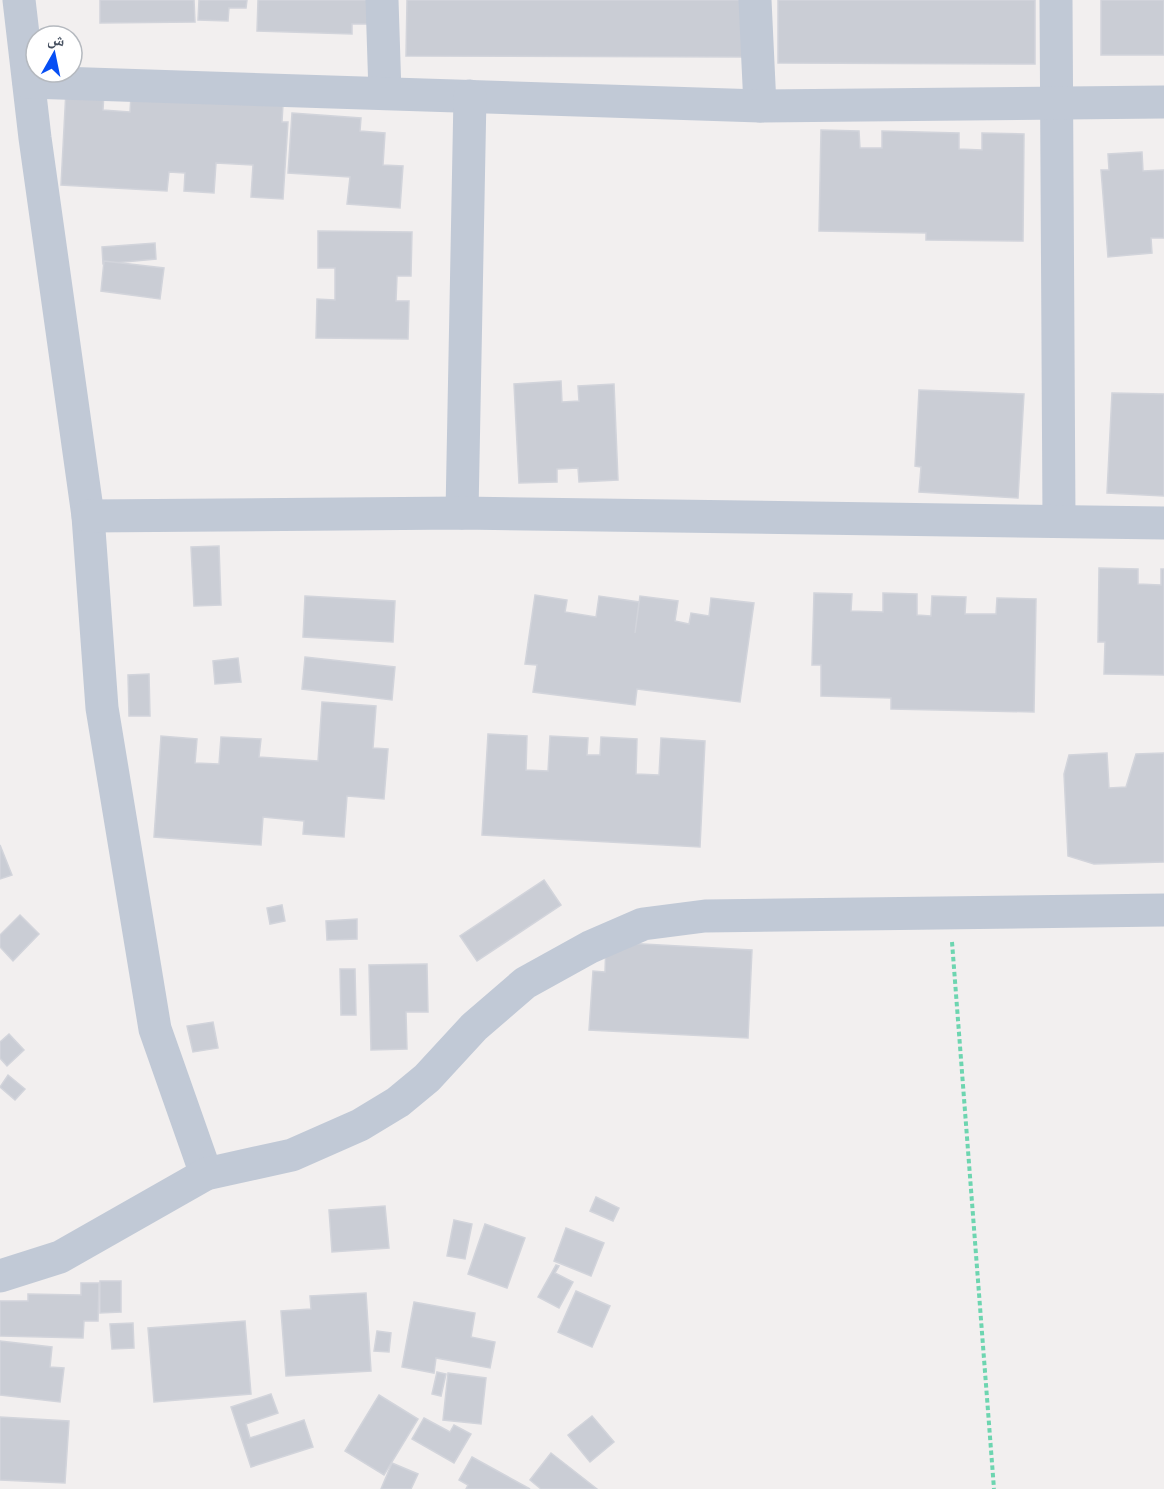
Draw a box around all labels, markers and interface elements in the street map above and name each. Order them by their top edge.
north arrow [24,24,84,84]
text: ش [46,29,66,51]

